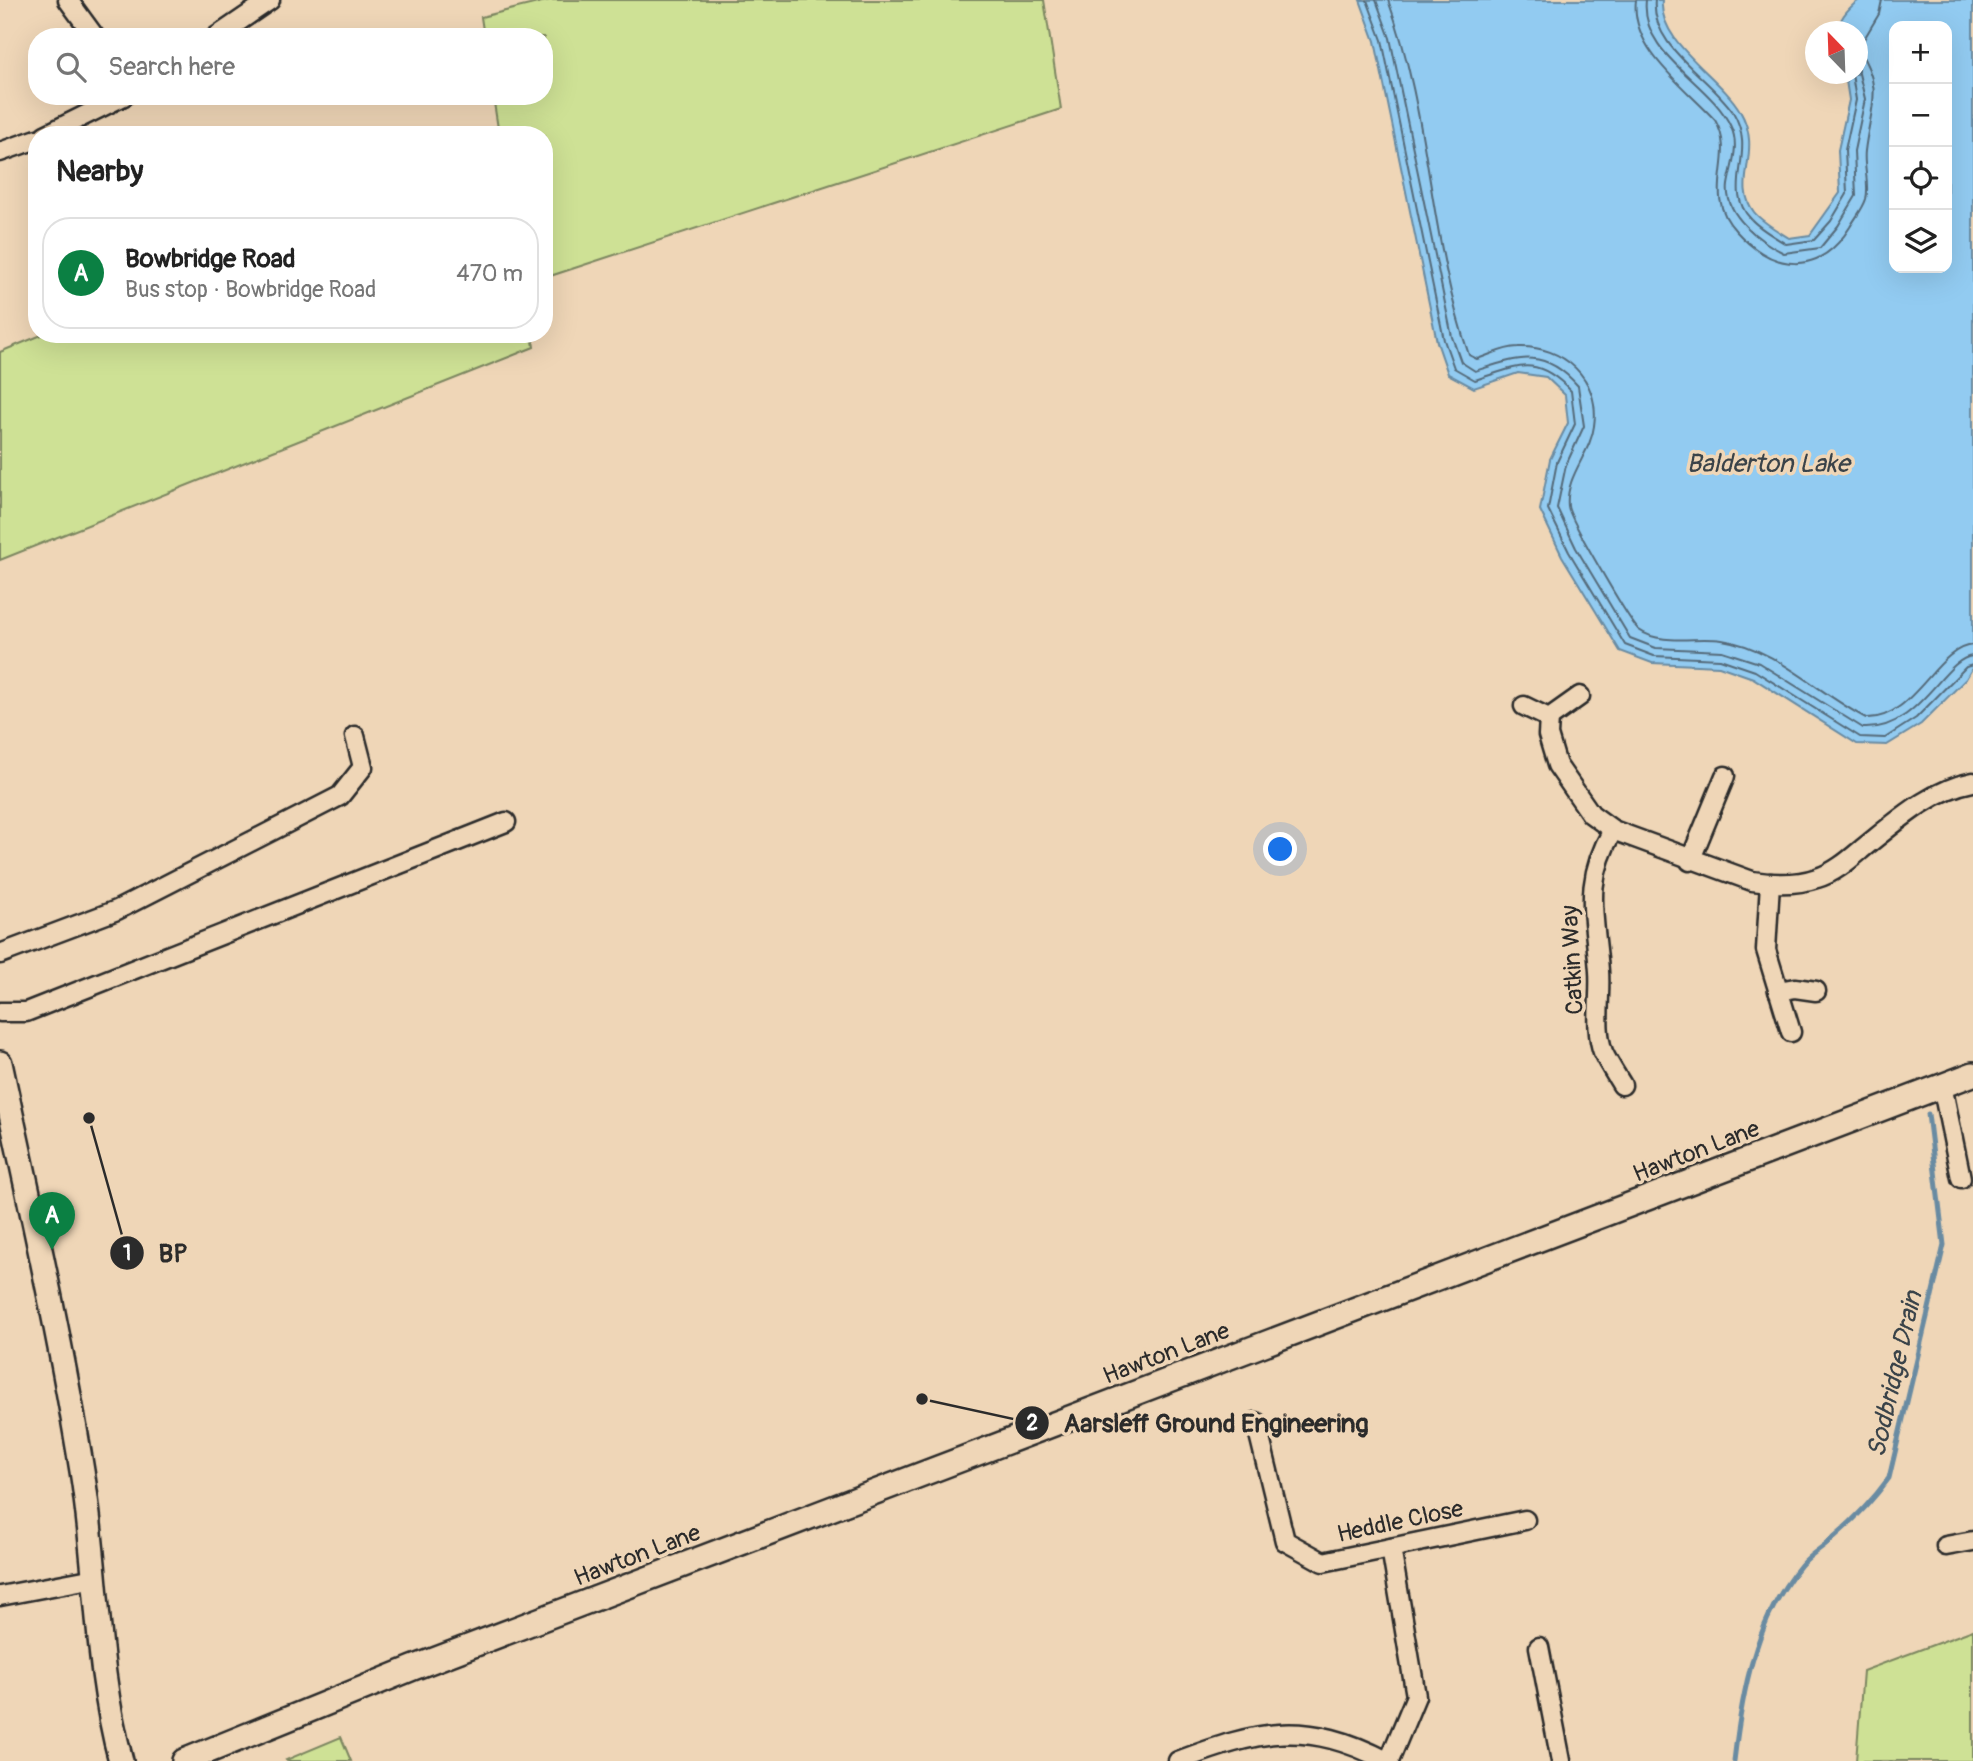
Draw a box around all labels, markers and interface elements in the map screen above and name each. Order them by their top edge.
north arrow [1805,21,1868,84]
map controls [1889,21,1952,273]
button: + [1889,21,1952,84]
search box [28,28,553,105]
icon: search [52,48,90,86]
text: Search here [108,51,235,83]
button: − [1889,84,1952,147]
button: locate [1889,147,1952,210]
text: Nearby [56,153,143,190]
button: layers [1889,210,1952,273]
text: Bowbridge Road [125,243,296,275]
text: A [74,259,88,288]
text: 470 m [456,259,523,288]
text: Bus stop · Bowbridge Road [125,275,376,304]
water label: Balderton Lake [1686,448,1852,480]
your location [1263,832,1297,866]
street label: Catkin Way [1555,904,1590,1015]
street label: Hawton Lane [1629,1114,1764,1189]
pin: A [29,1192,75,1250]
callout: BP [109,1229,202,1276]
text: BP [158,1238,188,1270]
text: 1 [123,1240,131,1267]
water label: Sodbridge Drain [1860,1287,1930,1460]
street label: Hawton Lane [1099,1316,1234,1391]
callout: Aarsleff Ground Engineering [1015,1399,1383,1446]
text: Aarsleff Ground Engineering [1063,1408,1369,1440]
text: 2 [1026,1410,1038,1437]
street label: Heddle Close [1334,1494,1466,1549]
street label: Hawton Lane [570,1518,705,1593]

